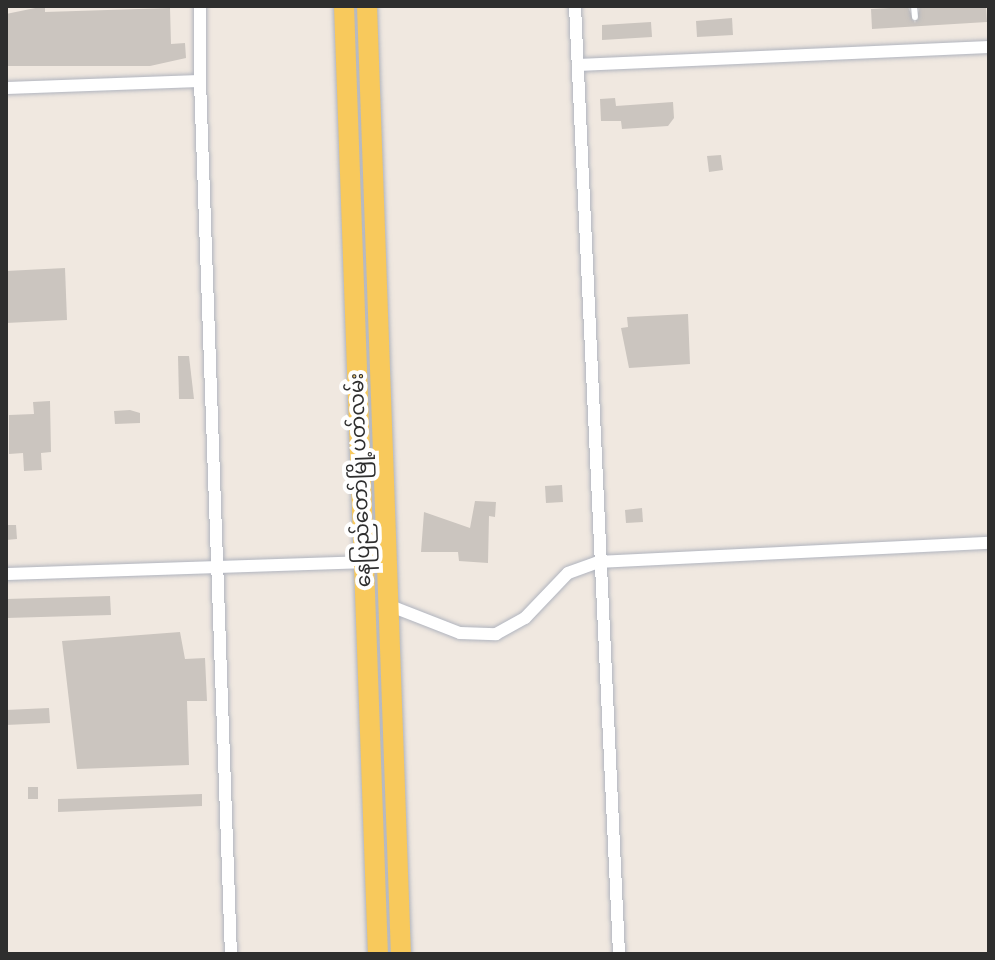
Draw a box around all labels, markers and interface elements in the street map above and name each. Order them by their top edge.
street label: နေပြည်တော်မြို့ပတ်လမ်း [344,372,376,588]

